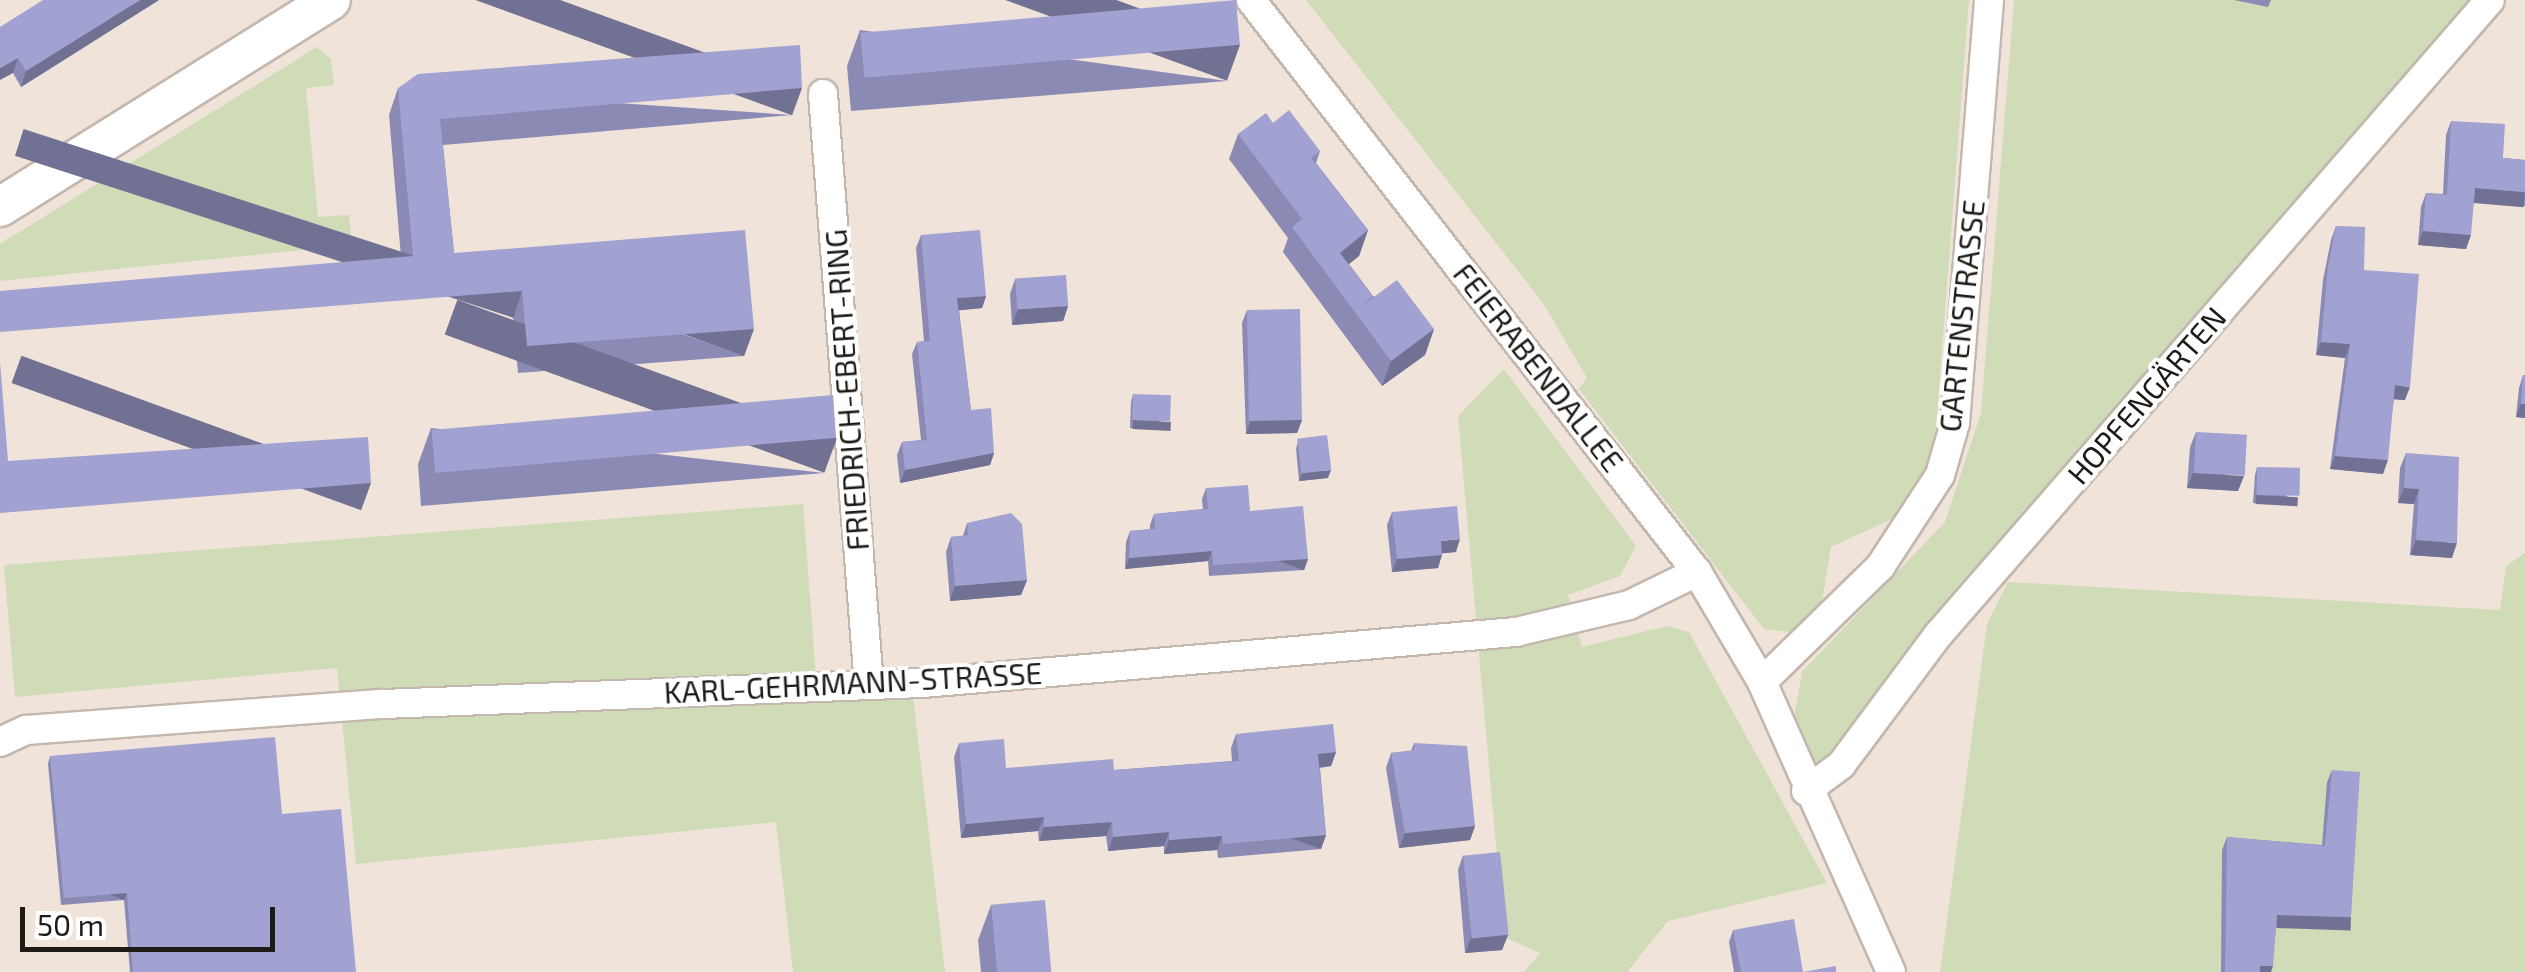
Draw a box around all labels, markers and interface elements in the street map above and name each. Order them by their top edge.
street label: GARTENSTRASSE [1931,198,1991,434]
street label: FRIEDRICH-EBERT-RING [817,228,875,552]
street label: FEIERABENDALLEE [1447,256,1631,478]
street label: HOPFENGÄRTEN [2059,299,2233,491]
street label: KARL-GEHRMANN-STRASSE [663,654,1043,710]
scale bar [25,887,280,949]
text: 50 m [37,906,104,942]

